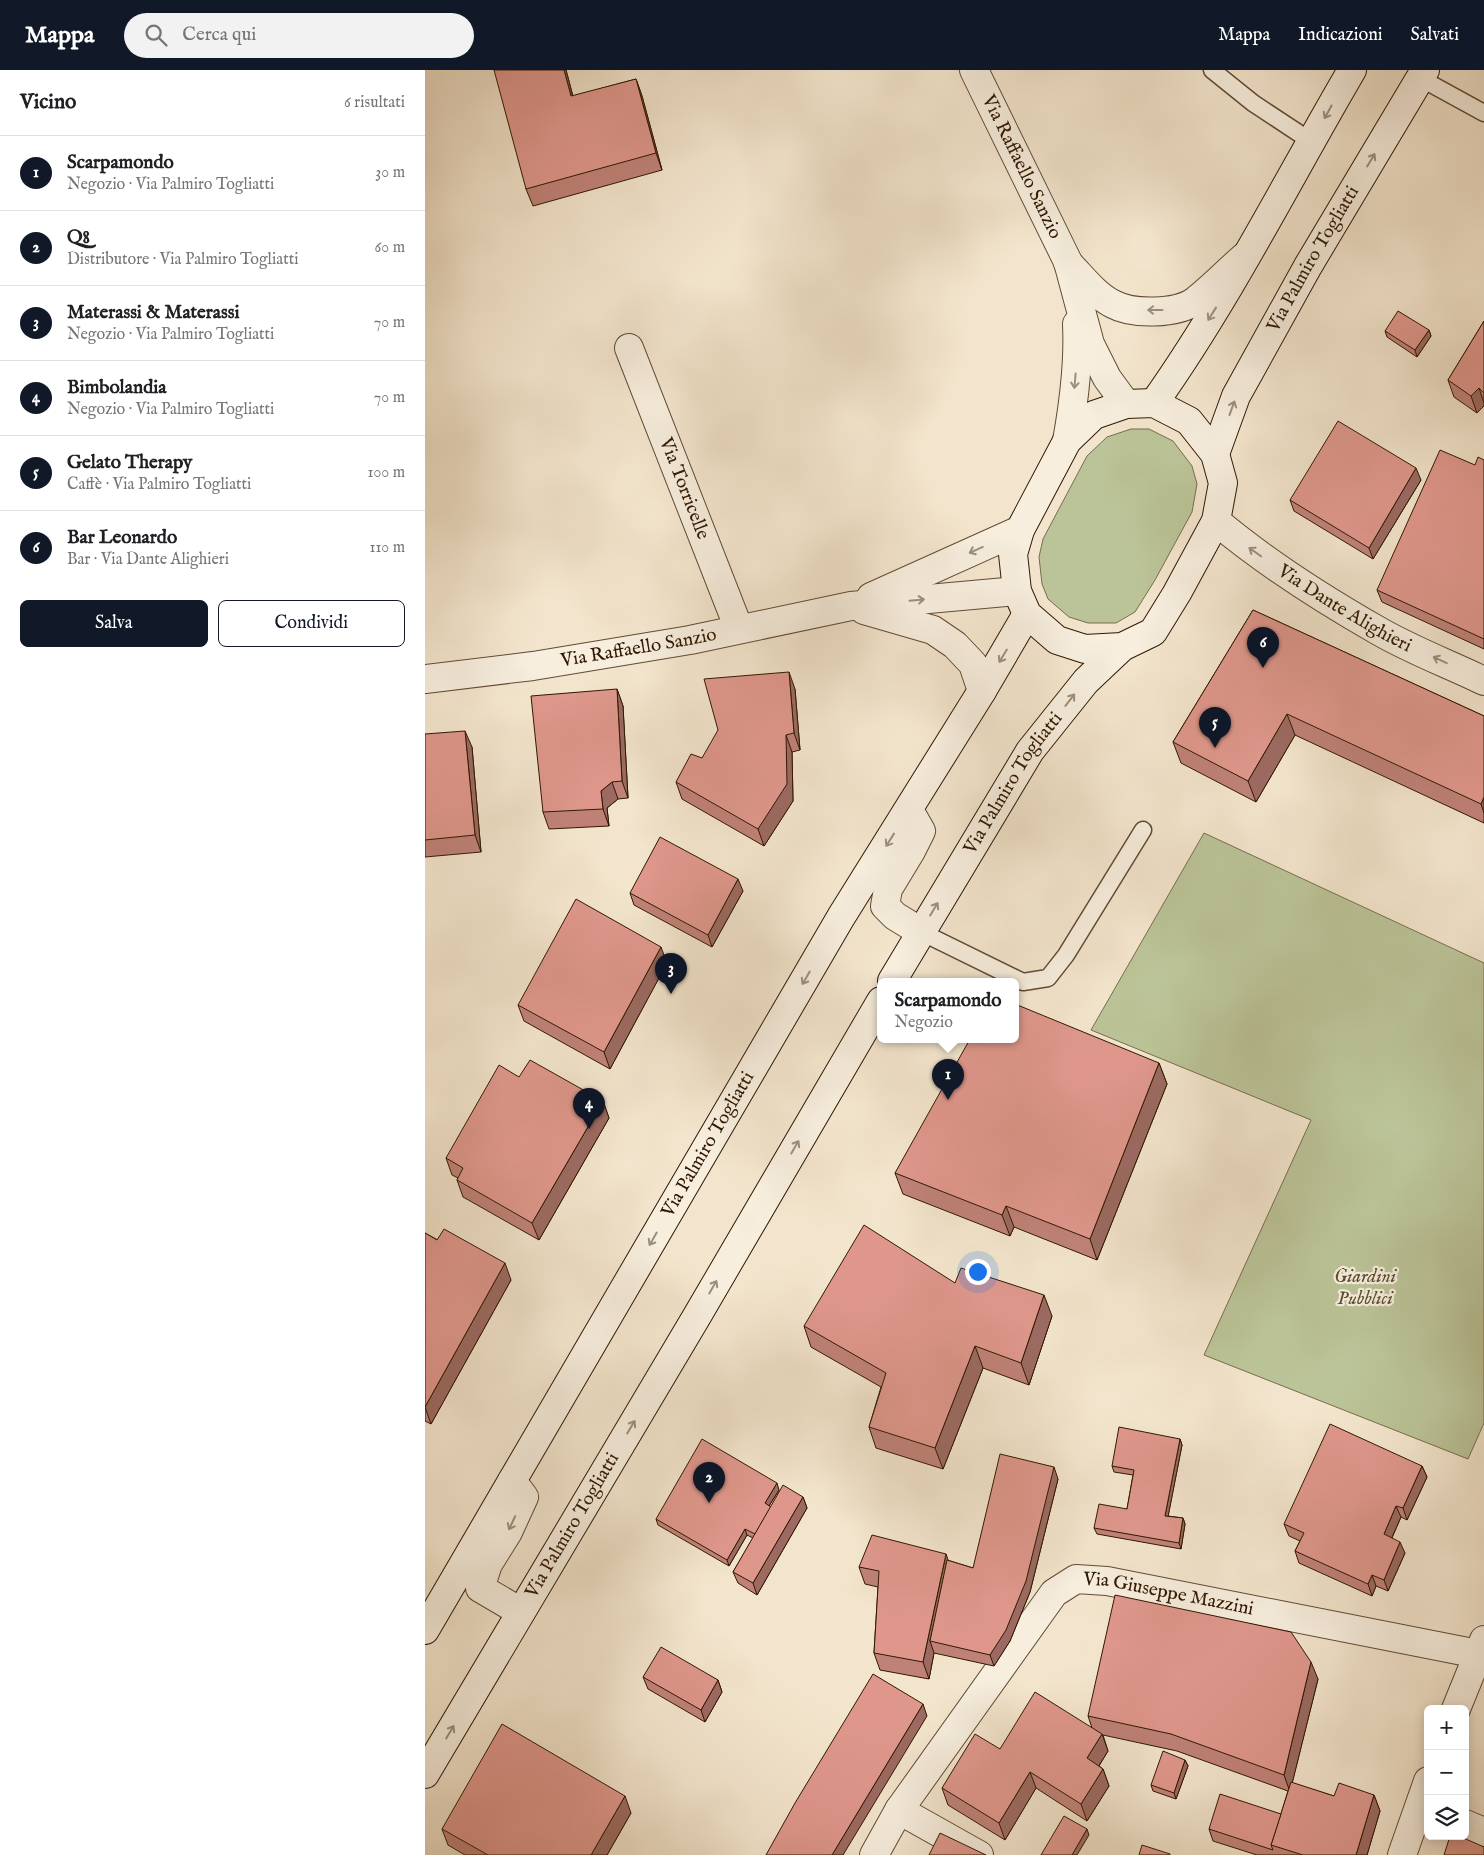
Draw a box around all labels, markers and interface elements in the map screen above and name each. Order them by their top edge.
search box [124,13,474,58]
text: Mappa [25,20,94,51]
icon: search [142,21,170,49]
text: Cerca qui [182,23,256,47]
text: Mappa [1218,24,1270,47]
text: Indicazioni [1298,24,1383,47]
text: Salvati [1411,24,1459,47]
text: Vicino [20,89,76,116]
street label: Via Raffaello Sanzio [976,90,1067,243]
text: 6 risultati [344,93,405,113]
one-way arrow [1323,105,1333,120]
text: Scarpamondo [67,151,174,175]
one-way arrow [1367,154,1377,168]
text: 1 [33,163,39,183]
text: 30 m [375,163,405,183]
text: Negozio · Via Palmiro Togliatti [67,175,274,195]
street label: Via Palmiro Togliatti [1261,182,1365,337]
text: Q8 [67,226,90,250]
text: 2 [32,238,40,258]
text: 60 m [375,238,405,258]
text: Distributore · Via Palmiro Togliatti [67,250,298,270]
text: Materassi & Materassi [67,301,239,325]
one-way arrow [1148,305,1164,315]
one-way arrow [1207,306,1217,320]
text: 3 [33,313,39,333]
text: 70 m [374,313,405,333]
text: Negozio · Via Palmiro Togliatti [67,325,274,345]
one-way arrow [1071,373,1080,389]
text: Bimbolandia [67,376,167,400]
text: 4 [32,388,40,408]
text: 70 m [374,388,405,408]
text: Negozio · Via Palmiro Togliatti [67,400,274,420]
one-way arrow [1228,401,1237,417]
street label: Via Torricelle [653,433,715,543]
text: Gelato Therapy [67,451,192,475]
text: 5 [33,463,39,483]
text: 100 m [368,463,405,483]
text: Caffè · Via Palmiro Togliatti [67,475,251,495]
text: Bar Leonardo [67,526,177,550]
text: 6 [33,538,39,558]
text: 110 m [369,538,405,558]
one-way arrow [969,545,984,555]
one-way arrow [1248,547,1262,557]
text: Bar · Via Dante Alighieri [67,550,229,570]
street label: Via Dante Alighieri [1272,559,1415,658]
one-way arrow [908,595,924,605]
button: Salva [20,600,208,647]
button: Condividi [218,600,405,647]
street label: Via Raffaello Sanzio [558,623,719,673]
pin: 6 [1247,627,1279,668]
one-way arrow [997,649,1007,663]
one-way arrow [1433,655,1448,664]
one-way arrow [1065,694,1076,707]
street label: Via Palmiro Togliatti [958,707,1068,860]
pin: 5 [1199,707,1231,748]
one-way arrow [885,832,895,846]
one-way arrow [930,902,940,916]
pin: 3 [655,953,687,994]
one-way arrow [800,971,810,985]
popup [877,978,1019,1043]
text: Scarpamondo [895,989,1001,1013]
text: Negozio [895,1013,953,1033]
pin: 1 [932,1059,964,1100]
street label: Via Palmiro Togliatti [656,1067,760,1223]
pin: 4 [573,1088,605,1129]
one-way arrow [791,1140,801,1154]
one-way arrow [647,1232,657,1246]
your location [965,1259,991,1285]
park label: Giardini Pubblici [1334,1265,1398,1311]
one-way arrow [709,1281,719,1295]
one-way arrow [626,1420,636,1435]
street label: Via Palmiro Togliatti [520,1449,625,1603]
pin: 2 [693,1462,725,1503]
one-way arrow [506,1515,516,1530]
street label: Via Giuseppe Mazzini [1082,1567,1256,1622]
map controls [1424,1705,1469,1840]
button: + [1424,1705,1469,1750]
one-way arrow [445,1726,455,1740]
button: − [1424,1750,1469,1795]
button: layers [1424,1795,1469,1840]

